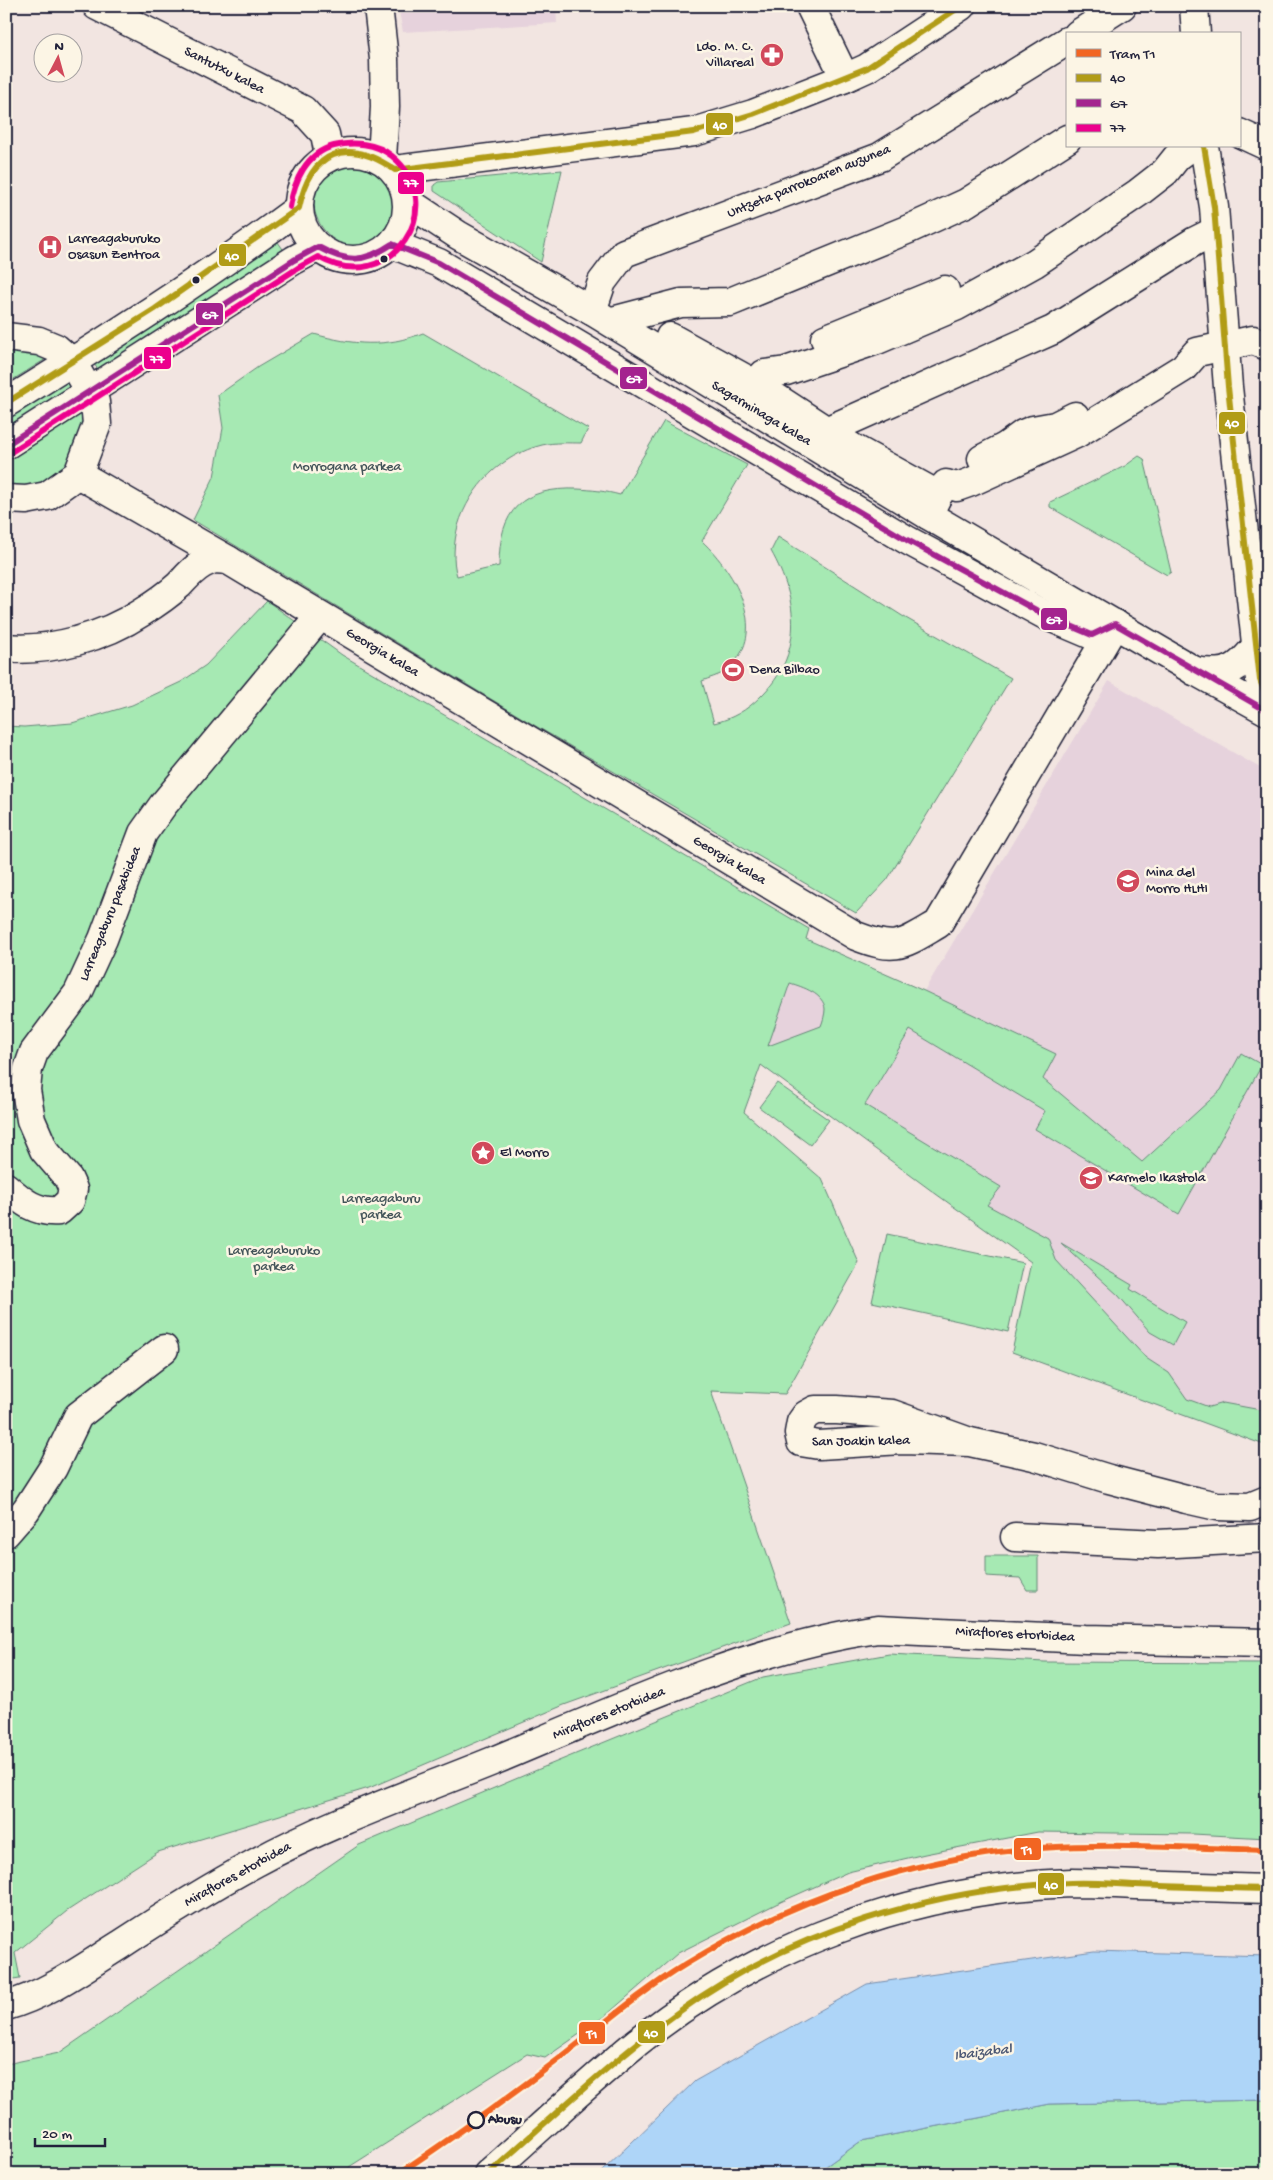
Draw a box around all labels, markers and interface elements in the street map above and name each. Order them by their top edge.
north arrow [32,32,82,82]
legend [1066,32,1240,148]
text: N [54,39,65,56]
place label: Ldo. M. C. Villareal [696,39,754,72]
pharmacy icon: Ldo. M. C. Villareal [759,42,785,68]
street label: Santutxu kalea [181,43,268,99]
text: Tram T1 [1109,46,1155,64]
text: 40 [1110,70,1126,88]
text: G7 [1110,96,1128,114]
line badge: 40 [705,112,734,136]
text: 40 [712,118,727,135]
text: 77 [1109,120,1127,138]
street label: Untzeta parrokoaren auzunea [725,141,894,223]
line badge: 77 [397,171,425,195]
text: 77 [403,176,419,193]
place label: Larreagaburuko Osasun Zentroa [68,231,161,264]
hospital icon: Larreagaburuko Osasun Zentroa [37,234,63,260]
line badge: 40 [218,243,247,267]
text: 40 [224,249,239,266]
unlabelled marker [379,254,389,264]
unlabelled marker [191,275,201,285]
line badge: G7 [195,302,224,326]
text: G7 [202,308,219,325]
line badge: 77 [143,346,172,370]
text: 77 [149,352,165,369]
line badge: G7 [619,366,648,390]
text: G7 [626,372,643,389]
street label: Sagarminaga kalea [708,377,815,451]
line badge: 40 [1218,411,1246,435]
text: 40 [1224,416,1239,433]
park label: Morrogana parkea [293,459,402,476]
line badge: G7 [1040,607,1068,631]
text: G7 [1046,613,1063,630]
street label: Georgia kalea [342,624,423,682]
sports icon: Dena Bilbao [720,657,746,683]
place label: Dena Bilbao [749,662,820,679]
street label: Georgia kalea [689,832,770,890]
street label: Larreagaburu pasabidea [76,843,146,984]
place label: Mina del Morro HLHI [1146,865,1208,898]
school or university icon: Mina del Morro HLHI [1115,868,1141,894]
place icon: El Morro [470,1140,496,1166]
place label: El Morro [500,1145,549,1162]
school or university icon: Karmelo Ikastola [1078,1165,1104,1191]
place label: Karmelo Ikastola [1108,1170,1207,1187]
park label: Larreagaburu parkea [341,1191,421,1224]
park label: Larreagaburuko parkea [228,1243,320,1276]
street label: San Joakin kalea [812,1433,911,1451]
street label: Miraflores etorbidea [955,1623,1076,1647]
street label: Miraflores etorbidea [550,1683,669,1744]
line badge: T1 [1013,1837,1042,1861]
street label: Miraflores etorbidea [182,1838,295,1911]
text: T1 [1020,1843,1033,1860]
line badge: 40 [1037,1872,1065,1896]
text: 40 [1043,1878,1058,1895]
line badge: 40 [637,2020,666,2044]
line badge: T1 [578,2021,606,2045]
text: 40 [643,2026,658,2043]
text: T1 [585,2027,598,2044]
water label: Ibaizabal [953,2040,1014,2065]
marker: Abusu [467,2111,485,2129]
place label: Abusu [487,2112,522,2129]
scale bar [35,2115,105,2147]
text: 20 m [42,2126,72,2144]

